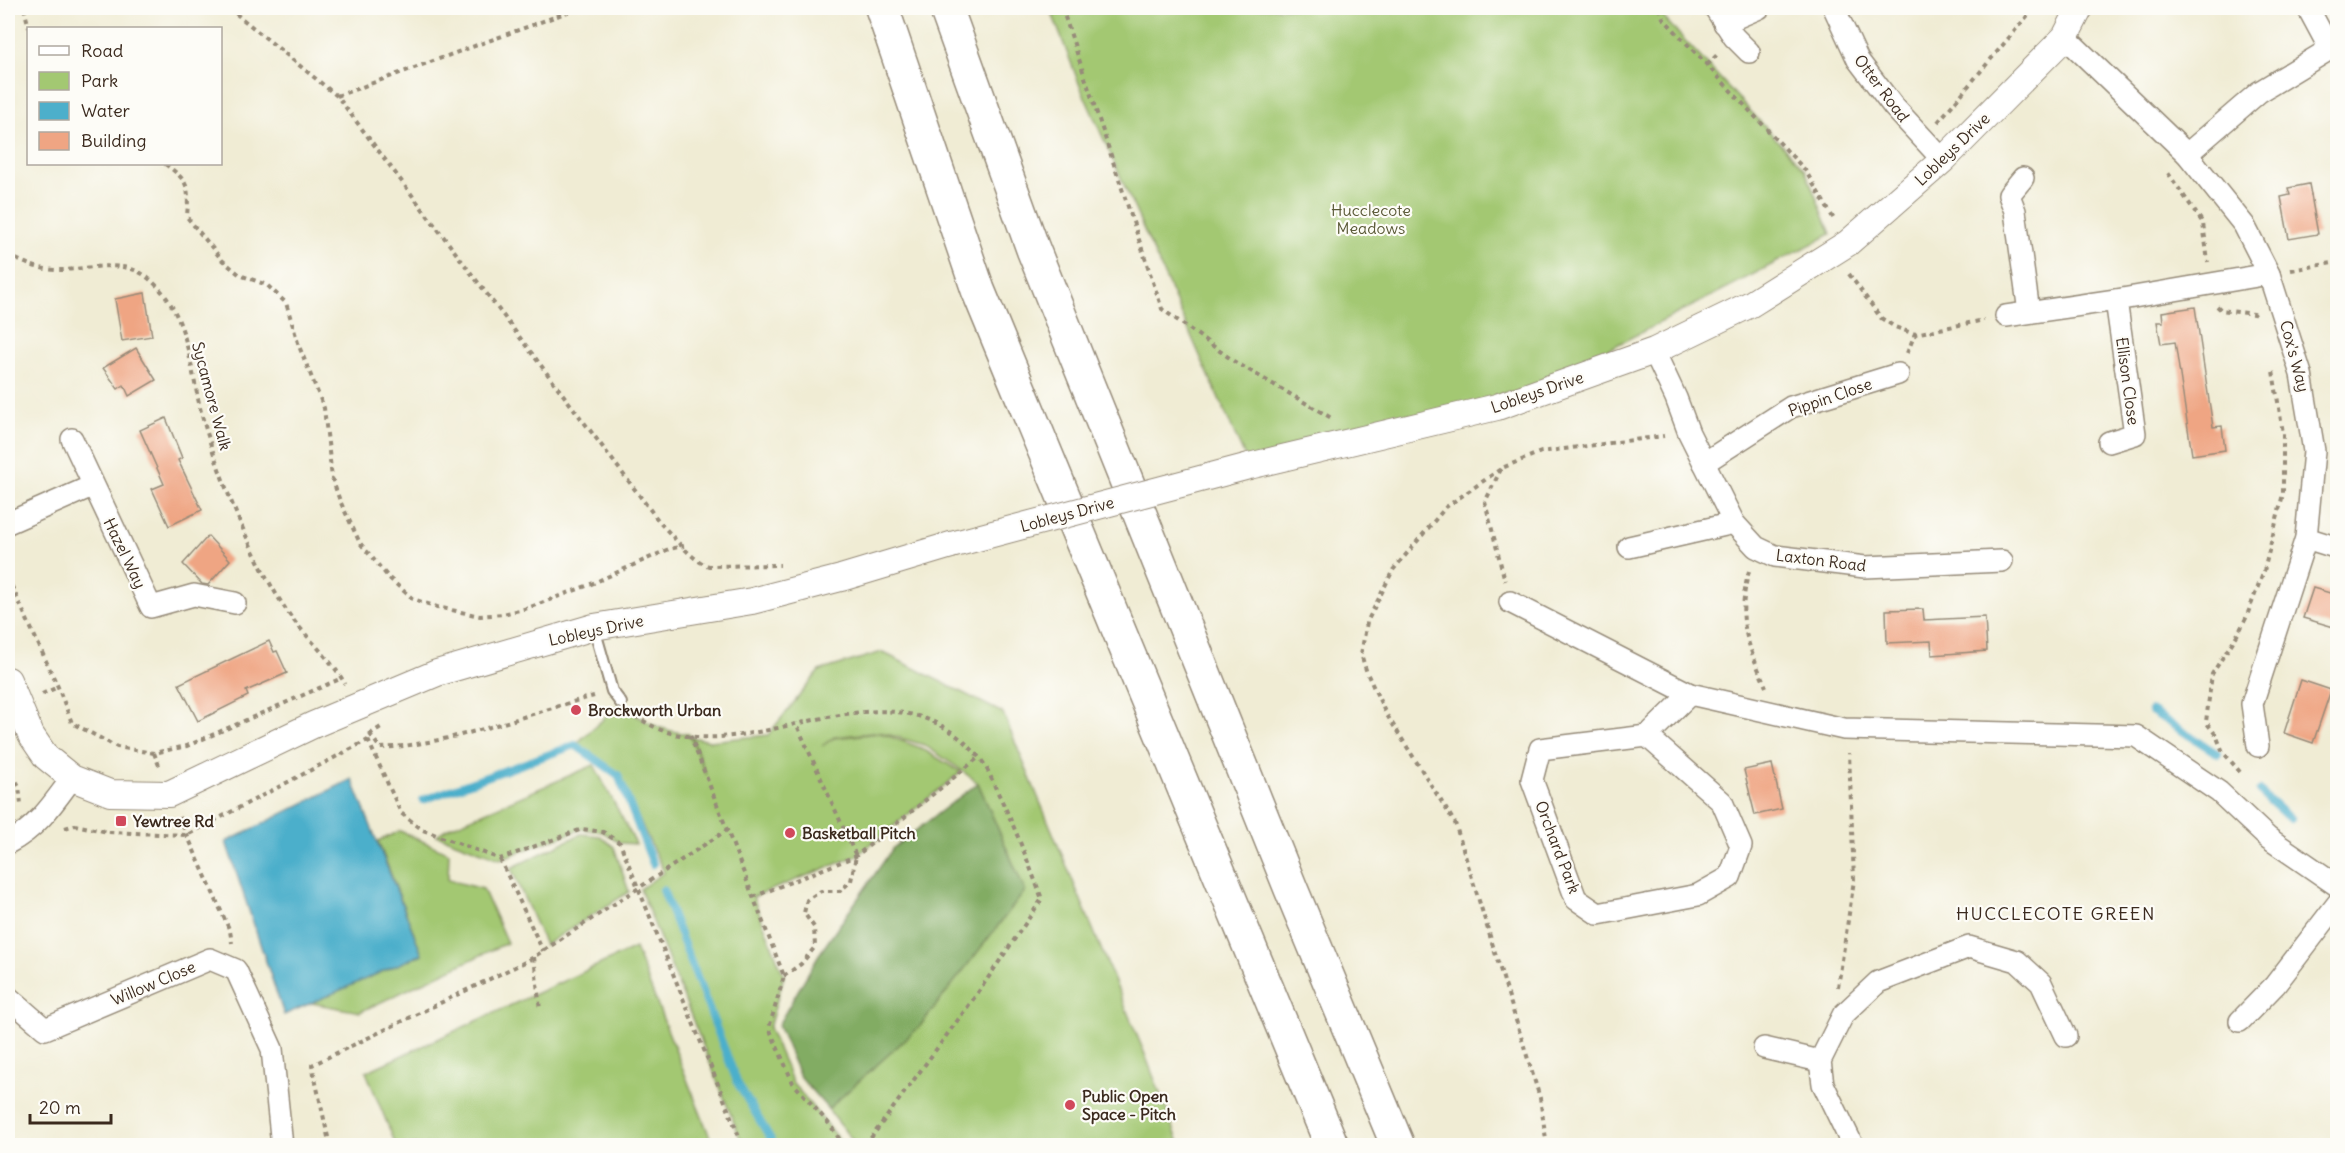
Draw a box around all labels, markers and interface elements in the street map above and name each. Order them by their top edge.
legend [27,27,222,165]
text: Road [81,39,124,62]
street label: Otter Road [1850,50,1914,126]
text: Park [81,69,118,92]
text: Water [81,99,131,122]
street label: Lobleys Drive [1910,108,1994,190]
text: Building [81,129,146,152]
park label: Hucclecote Meadows [1331,200,1411,238]
street label: Cox's Way [2276,318,2314,394]
street label: Ellison Close [2112,336,2144,426]
street label: Sycamore Walk [188,340,236,452]
street label: Lobleys Drive [1488,367,1586,417]
street label: Pippin Close [1786,373,1874,421]
street label: Lobleys Drive [1018,492,1116,536]
street label: Hazel Way [99,514,151,592]
street label: Laxton Road [1775,545,1867,575]
street label: Lobleys Drive [547,610,645,650]
place label: Brockworth Urban [588,700,721,720]
marker: Brockworth Urban [569,703,583,717]
street label: Orchard Park [1531,798,1585,896]
place label: Yewtree Rd [132,811,214,831]
marker: Yewtree Rd [114,814,128,828]
place label: Basketball Pitch [802,823,916,843]
marker: Basketball Pitch [783,826,797,840]
district label: HUCCLECOTE GREEN [1956,902,2156,925]
street label: Willow Close [108,956,198,1010]
place label: Public Open Space - Pitch [1082,1086,1176,1125]
scale bar [30,1087,111,1125]
text: 20 m [39,1096,81,1119]
marker: Public Open Space - Pitch [1063,1098,1077,1112]

